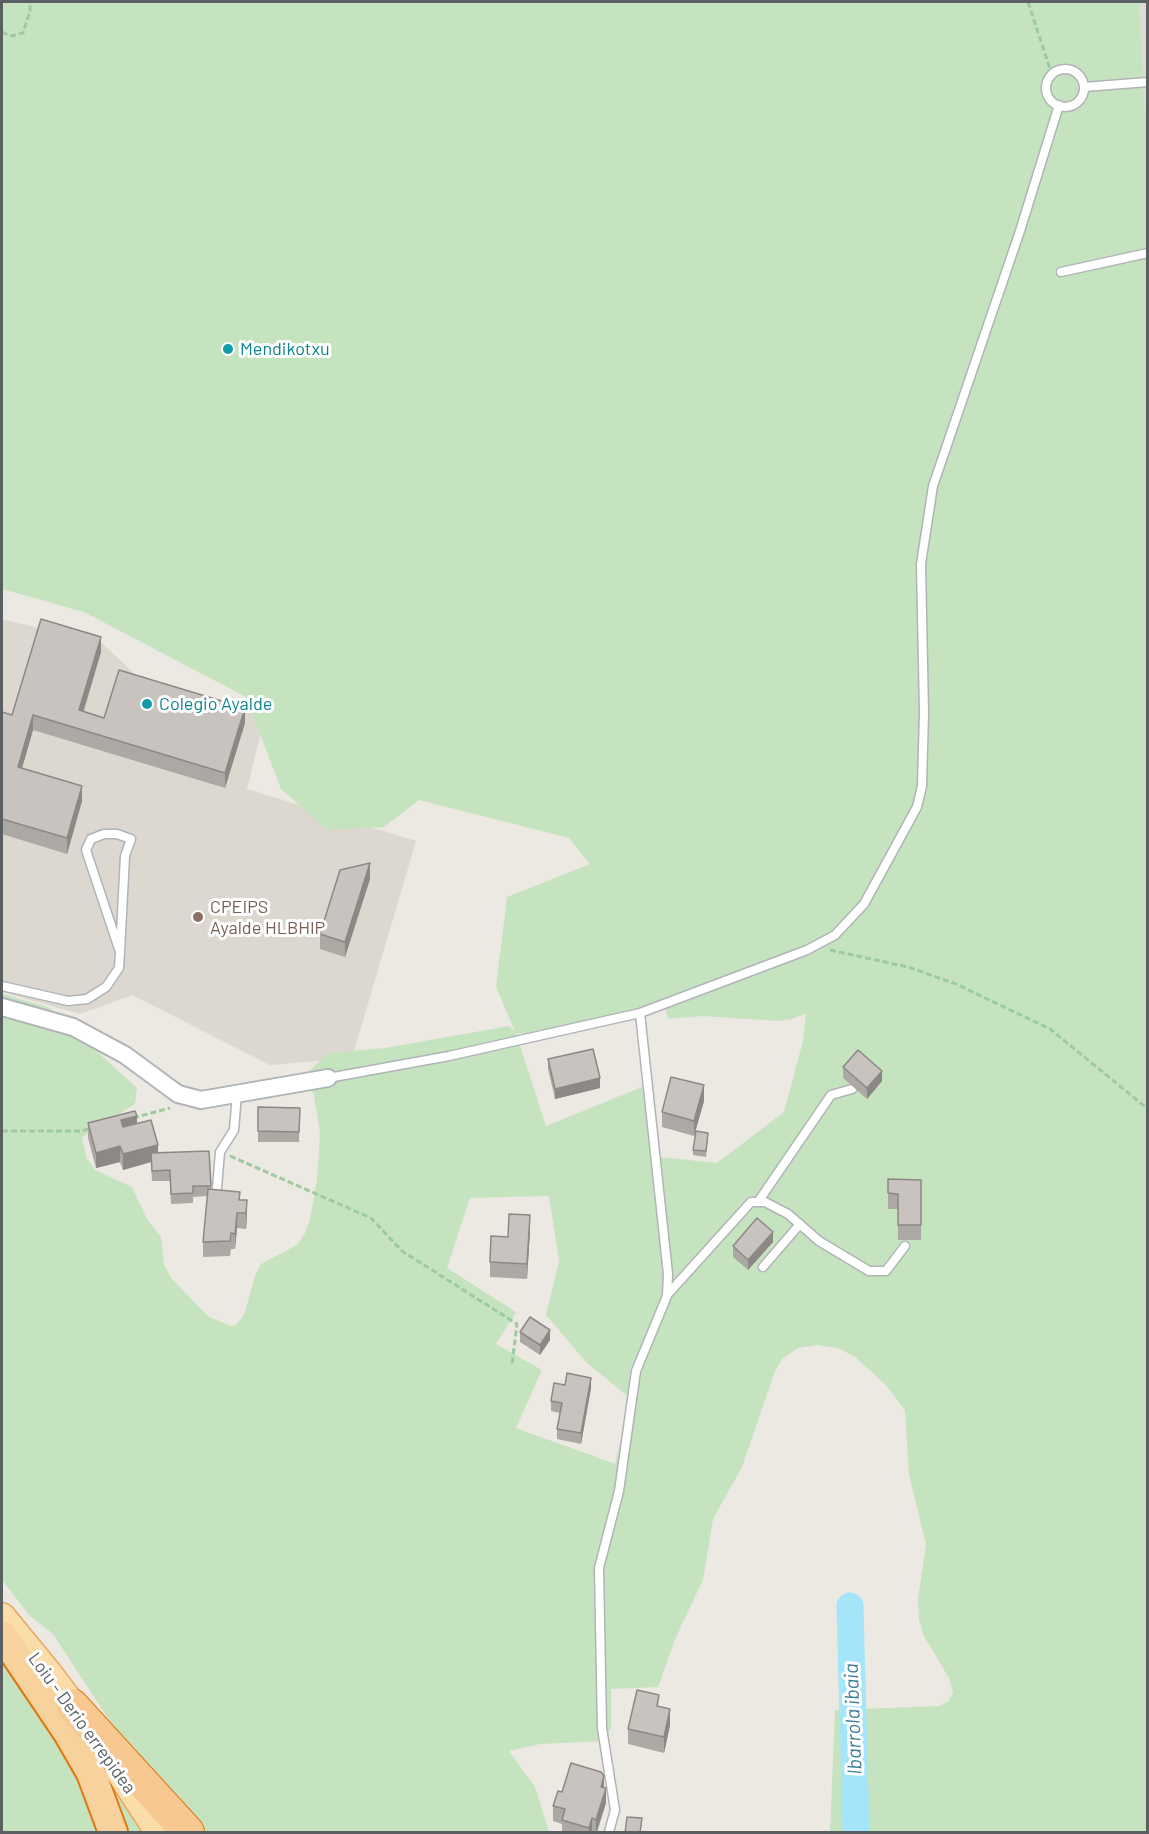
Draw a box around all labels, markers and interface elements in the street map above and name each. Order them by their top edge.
place label: Mendikotxu [240,338,330,360]
marker: Mendikotxu [221,342,235,356]
place label: Colegio Ayalde [159,693,272,715]
marker: Colegio Ayalde [140,697,154,711]
place label: CPEIPS Ayalde HLBHIP [210,896,325,938]
marker: CPEIPS Ayalde HLBHIP [191,910,205,924]
street label: Loiu - Derio errepidea [24,1648,140,1798]
water label: Ibarrola ibaia [839,1663,867,1775]

